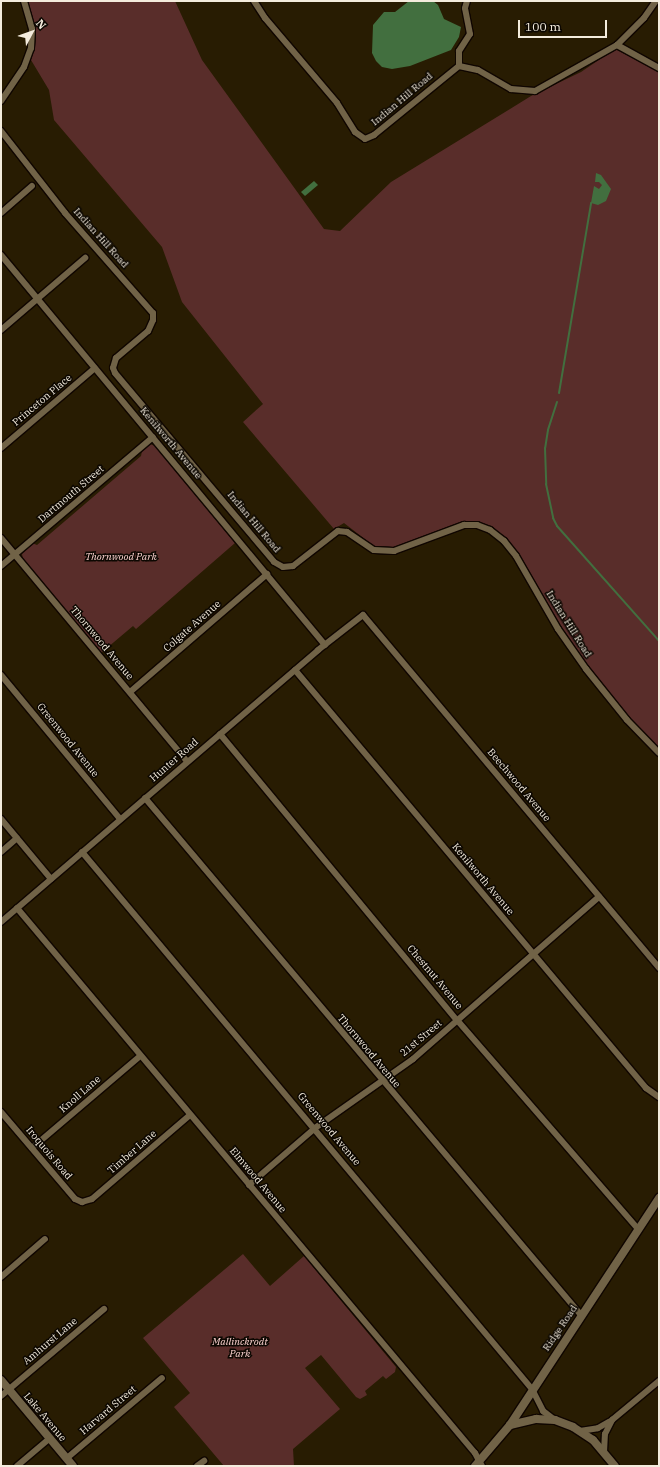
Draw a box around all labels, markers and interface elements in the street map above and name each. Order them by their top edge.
north arrow [12,12,52,52]
scale bar [520,12,609,38]
text: N [33,16,49,32]
text: 100 m [525,19,561,34]
street label: Indian Hill Road [369,70,435,128]
street label: Indian Hill Road [71,206,131,270]
street label: Princeton Place [10,372,74,428]
street label: Kenilworth Avenue [138,405,204,481]
street label: Dartmouth Street [36,463,106,525]
street label: Indian Hill Road [225,489,283,555]
park label: Thornwood Park [85,551,157,563]
street label: Indian Hill Road [544,588,594,660]
street label: Colgate Avenue [161,598,223,654]
street label: Thornwood Avenue [68,604,136,682]
street label: Greenwood Avenue [35,701,101,779]
street label: Hunter Road [147,736,201,784]
street label: Beechwood Avenue [485,746,553,824]
street label: Kenilworth Avenue [450,841,516,917]
street label: Chestnut Avenue [405,942,465,1012]
street label: Thornwood Avenue [335,1012,403,1090]
street label: 21st Street [398,1017,444,1059]
street label: Knoll Lane [57,1073,103,1115]
street label: Greenwood Avenue [295,1090,363,1168]
street label: Iroquois Road [23,1124,75,1182]
street label: Timber Lane [105,1128,159,1176]
street label: Elmwood Avenue [227,1145,289,1215]
street label: Ridge Road [540,1303,580,1353]
street label: Amhurst Lane [20,1315,80,1367]
park label: Mallinckrodt Park [212,1335,268,1358]
street label: Harvard Street [77,1383,139,1437]
street label: Lake Avenue [21,1390,69,1444]

